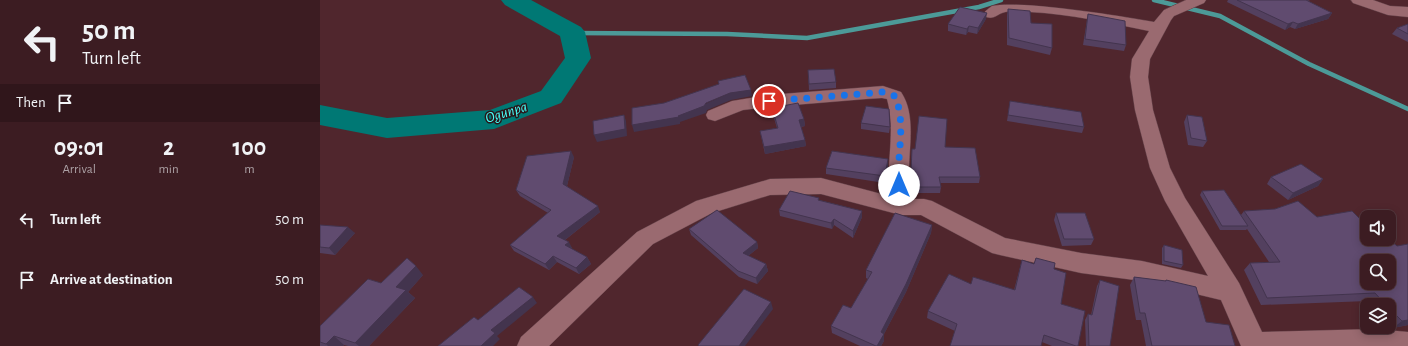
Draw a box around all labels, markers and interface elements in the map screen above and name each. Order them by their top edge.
icon: left [16,16,68,68]
text: 50 m [82,17,136,45]
text: Turn left [82,50,141,68]
pin [752,84,786,118]
icon: arrive [758,90,780,112]
icon: arrive [54,92,76,114]
text: Then [16,95,46,110]
water label: Ogunpa [483,99,529,126]
text: 09:01 [54,136,105,160]
text: 2 [163,136,174,160]
text: 100 [233,136,266,160]
text: Arrival [62,163,96,176]
text: min [158,163,179,176]
text: m [244,163,255,176]
position arrow [878,164,920,206]
icon: left [16,209,38,231]
map controls [1360,210,1396,334]
button: sound [1360,210,1396,246]
text: Turn left [50,212,101,227]
text: 50 m [275,212,304,227]
button: search [1360,254,1396,290]
icon: arrive [16,269,38,291]
text: Arrive at destination [50,272,173,287]
text: 50 m [275,272,304,287]
button: layers [1360,298,1396,334]

